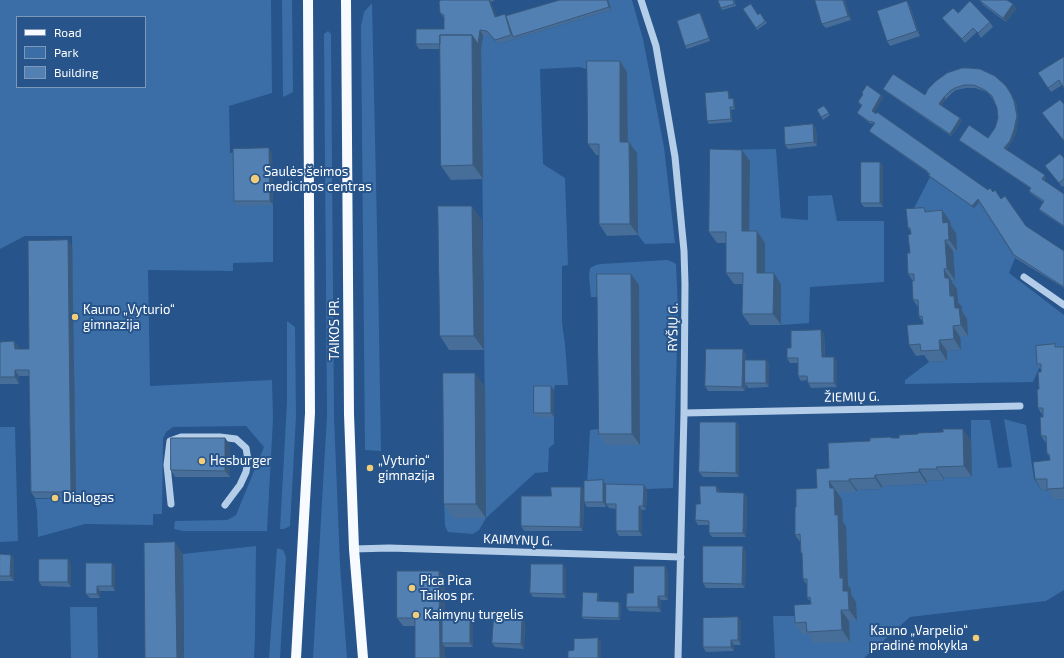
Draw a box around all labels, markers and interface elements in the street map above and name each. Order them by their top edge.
legend [16,16,146,88]
text: Road [54,25,82,39]
text: Park [54,45,79,59]
text: Building [54,65,98,79]
place label: Saulės šeimos medicinos centras [264,164,372,195]
marker: Saulės šeimos medicinos centras [249,173,261,185]
street label: TAIKOS PR. [327,297,343,361]
place label: Kauno „Vyturio“ gimnazija [83,302,175,333]
street label: RYŠIŲ G. [665,303,681,351]
marker: Kauno „Vyturio“ gimnazija [70,312,80,322]
street label: ŽIEMIŲ G. [824,389,880,405]
place label: Hesburger [210,453,272,469]
place label: „Vyturio“ gimnazija [378,453,435,484]
marker: Hesburger [197,456,207,466]
marker: „Vyturio“ gimnazija [365,463,375,473]
place label: Dialogas [63,490,114,506]
marker: Dialogas [50,493,60,503]
street label: KAIMYNŲ G. [483,531,553,549]
place label: Pica Pica Taikos pr. [420,573,475,604]
marker: Pica Pica Taikos pr. [407,583,417,593]
place label: Kaimynų turgelis [424,607,524,623]
marker: Kaimynų turgelis [411,610,421,620]
place label: Kauno „Varpelio“ pradinė mokykla [870,623,968,654]
marker: Kauno „Varpelio“ pradinė mokykla [971,633,981,643]

